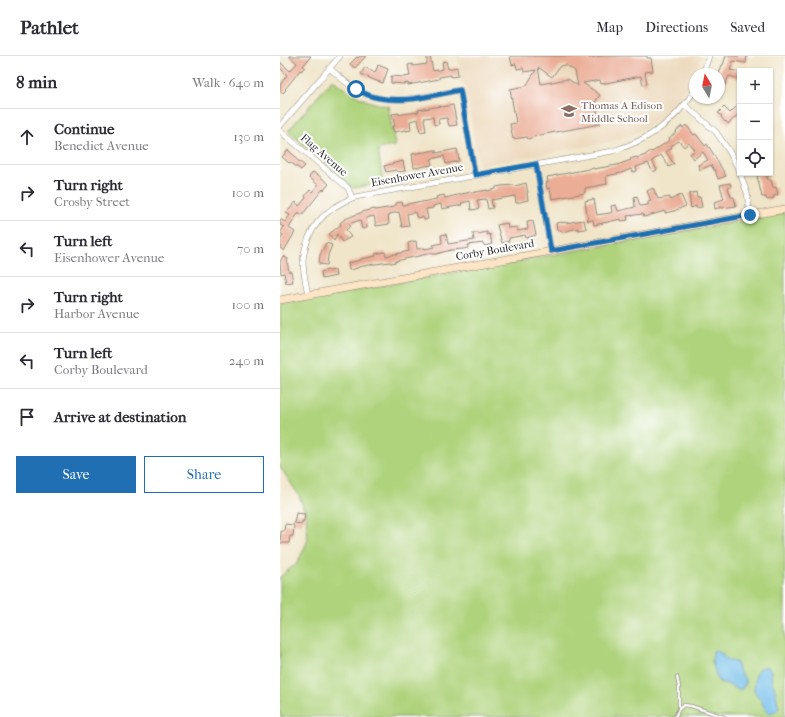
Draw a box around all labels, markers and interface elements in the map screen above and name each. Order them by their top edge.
text: Pathlet [20,17,79,39]
text: Map [596,19,623,36]
text: Directions [645,19,708,36]
text: Saved [730,19,765,36]
north arrow [689,68,725,104]
map controls [737,68,773,176]
button: + [737,68,773,104]
text: 8 min [16,72,57,92]
text: Walk · 640 m [192,75,264,90]
route start [347,80,365,98]
place label: Thomas A Edison Middle School [581,99,663,125]
school or university icon: Thomas A Edison Middle School [560,102,578,120]
button: − [737,104,773,140]
text: Continue [54,120,114,138]
icon: ahead [16,126,38,148]
text: 130 m [233,129,264,144]
street label: Flag Avenue [298,131,351,179]
text: Benedict Avenue [54,138,149,153]
button: locate [737,140,773,176]
street label: Eisenhower Avenue [370,160,465,190]
text: Turn right [54,176,123,194]
icon: right [16,182,38,204]
text: 100 m [231,185,264,200]
text: Crosby Street [54,194,130,209]
route end [741,206,759,224]
text: Turn left [54,232,112,250]
street label: Corby Boulevard [455,237,536,263]
icon: left [16,238,38,260]
text: 70 m [237,241,264,256]
text: Eisenhower Avenue [54,250,164,265]
text: Turn right [54,288,123,306]
icon: right [16,294,38,316]
text: 100 m [231,297,264,312]
text: Harbor Avenue [54,306,139,321]
text: Turn left [54,344,112,362]
icon: left [16,350,38,372]
text: 240 m [229,353,264,368]
text: Corby Boulevard [54,362,148,377]
icon: arrive [16,406,38,428]
text: Arrive at destination [54,408,186,426]
button: Save [16,456,136,493]
button: Share [144,456,264,493]

